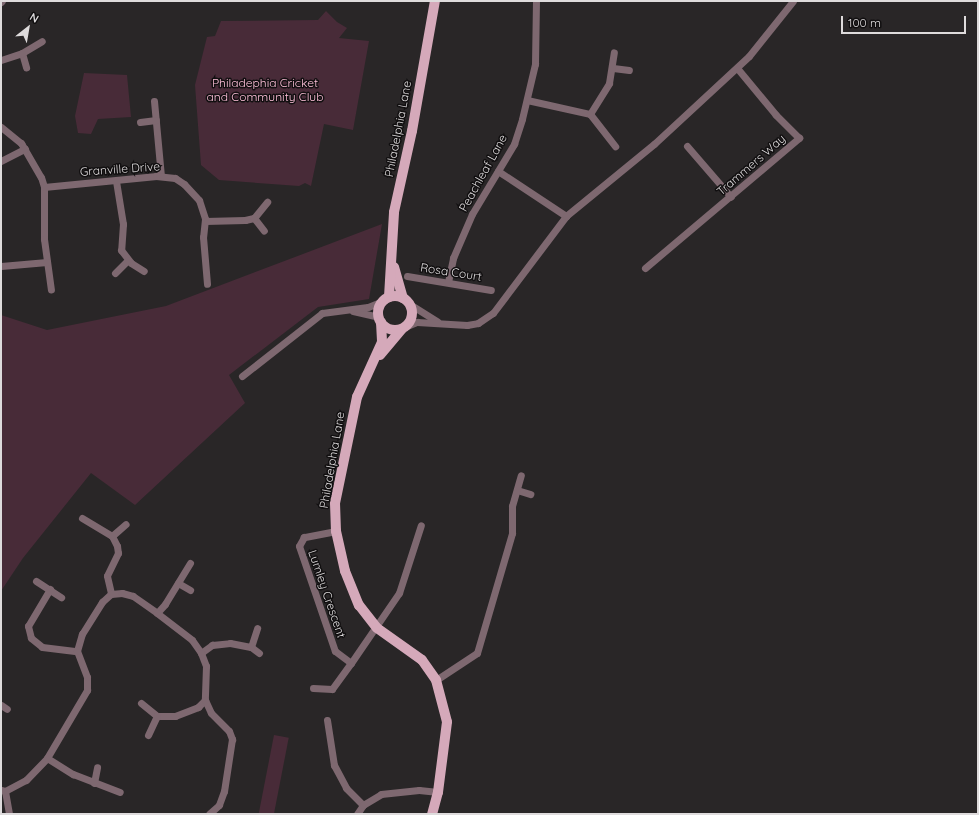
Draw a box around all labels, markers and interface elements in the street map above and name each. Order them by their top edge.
north arrow [8,8,48,48]
scale bar [843,8,968,34]
text: N [27,10,41,26]
text: 100 m [848,15,881,30]
park label: Philadephia Cricket and Community Club [207,76,323,104]
street label: Philadelphia Lane [382,80,414,178]
street label: Trammers Way [714,131,788,199]
street label: Peachleaf Lane [456,132,510,214]
street label: Granville Drive [79,159,161,179]
street label: Rosa Court [419,260,483,284]
street label: Philadelphia Lane [316,411,348,509]
street label: Lumley Crescent [305,548,349,640]

